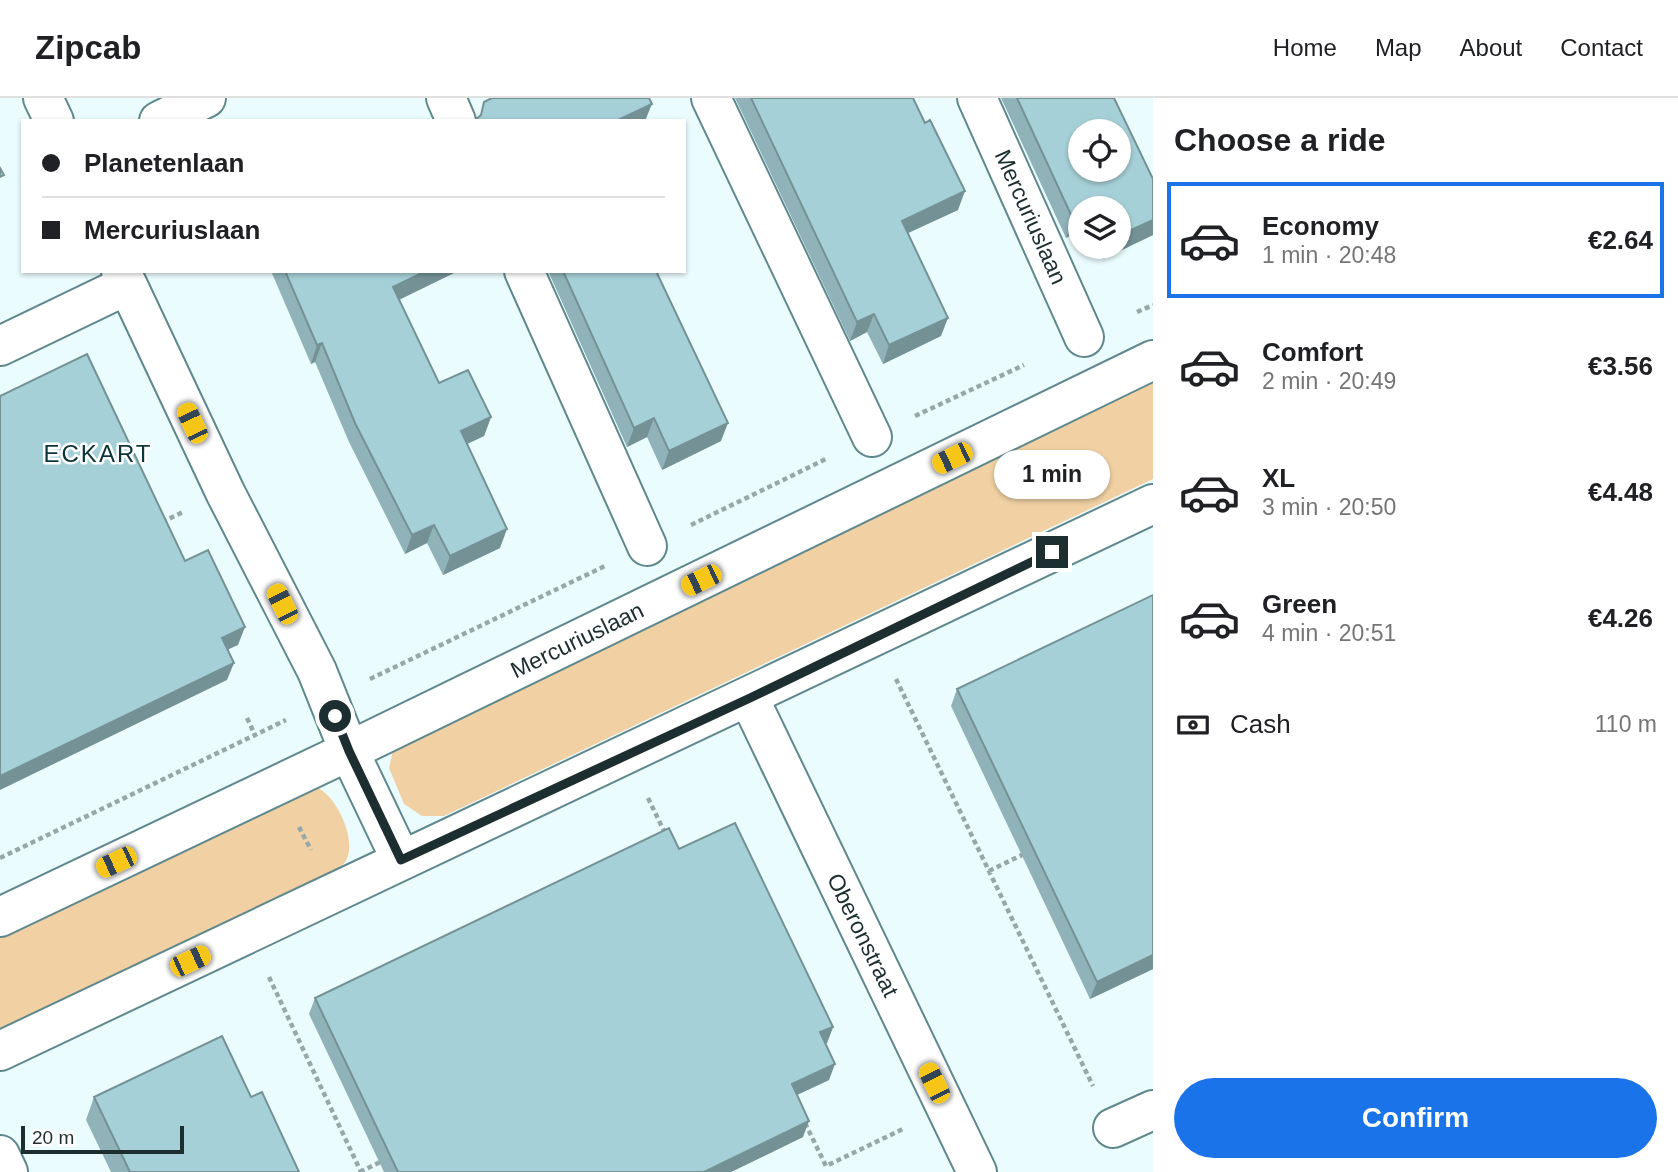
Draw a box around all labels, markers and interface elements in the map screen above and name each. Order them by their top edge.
text: Zipcab [35,29,141,66]
text: Home [1273,34,1337,61]
text: Map [1375,34,1422,61]
text: About [1460,34,1522,61]
text: Contact [1560,34,1643,61]
map controls [1068,119,1131,259]
button: locate [1068,119,1131,182]
text: Choose a ride [1174,122,1386,158]
street label: Mercuriuslaan [990,146,1072,288]
text: Planetenlaan [84,148,244,178]
button: layers [1068,196,1131,259]
icon: car [1178,209,1241,272]
text: Economy [1262,211,1379,241]
text: Mercuriuslaan [84,215,260,245]
text: €2.64 [1588,225,1653,255]
text: 1 min · 20:48 [1262,242,1396,268]
icon: car [1178,335,1241,398]
text: Comfort [1262,337,1363,367]
text: €3.56 [1588,351,1653,381]
text: 2 min · 20:49 [1262,368,1396,394]
car [174,400,211,446]
car [929,439,976,477]
district label: ECKART [44,440,152,467]
callout: 1 min [994,450,1110,500]
text: 1 min [1022,461,1082,487]
icon: car [1178,461,1241,524]
text: XL [1262,463,1295,493]
text: €4.48 [1588,477,1653,507]
text: 3 min · 20:50 [1262,494,1396,520]
route end [1036,536,1068,568]
car [678,561,725,599]
car [264,581,301,627]
icon: car [1178,587,1241,650]
text: Green [1262,589,1337,619]
street label: Mercuriuslaan [506,597,648,683]
text: €4.26 [1588,603,1653,633]
text: 4 min · 20:51 [1262,620,1396,646]
route start [319,700,351,732]
icon: cash [1174,706,1212,744]
text: Cash [1230,709,1291,739]
text: 110 m [1595,711,1657,737]
car [93,844,140,880]
street label: Oberonstraat [822,869,904,1002]
car [167,943,214,979]
car [916,1060,953,1106]
button: Confirm [1174,1078,1657,1158]
scale bar [21,1123,184,1155]
text: 20 m [32,1127,74,1148]

